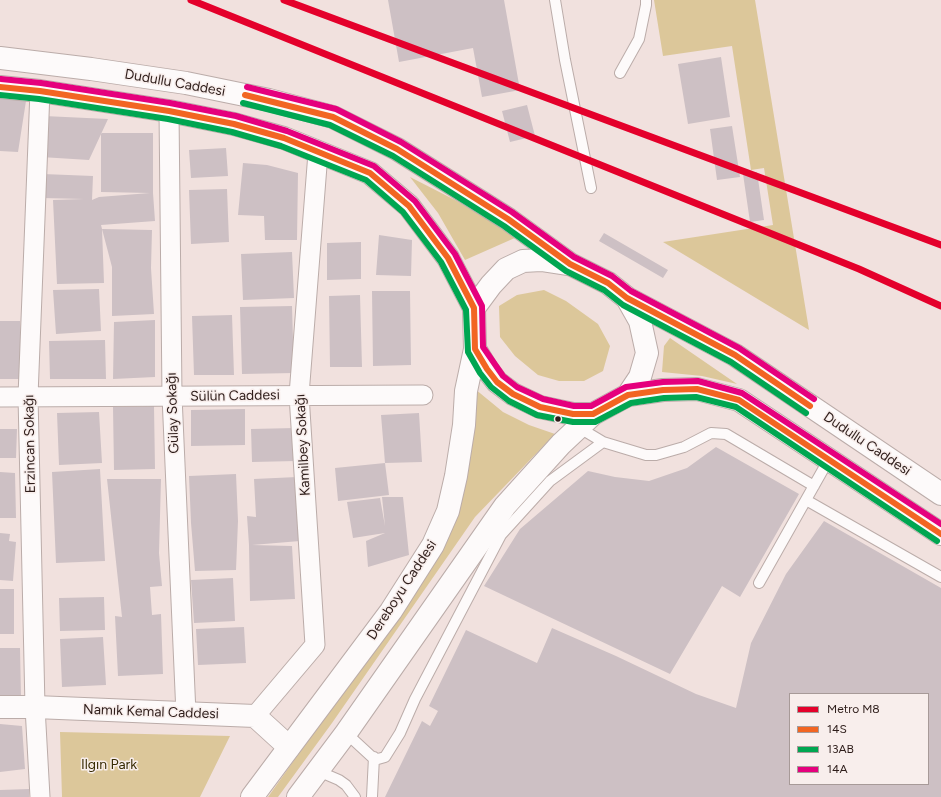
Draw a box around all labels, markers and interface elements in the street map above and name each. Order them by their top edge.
street label: Dudullu Caddesi [123,66,227,100]
street label: Gülay Sokağı [163,372,183,454]
street label: Sülün Caddesi [190,387,280,405]
street label: Erzincan Sokağı [21,394,39,494]
street label: Kamilbey Sokağı [292,394,314,496]
street label: Dudullu Caddesi [820,409,914,479]
unlabelled marker [553,414,563,424]
street label: Dereboyu Caddesi [364,537,440,643]
legend [789,693,929,785]
street label: Namık Kemal Caddesi [83,701,219,723]
text: Metro M8 [827,702,880,716]
text: 14S [827,722,847,736]
text: 13AB [827,742,854,756]
park label: Ilgın Park [81,757,137,773]
text: 14A [827,762,848,776]

